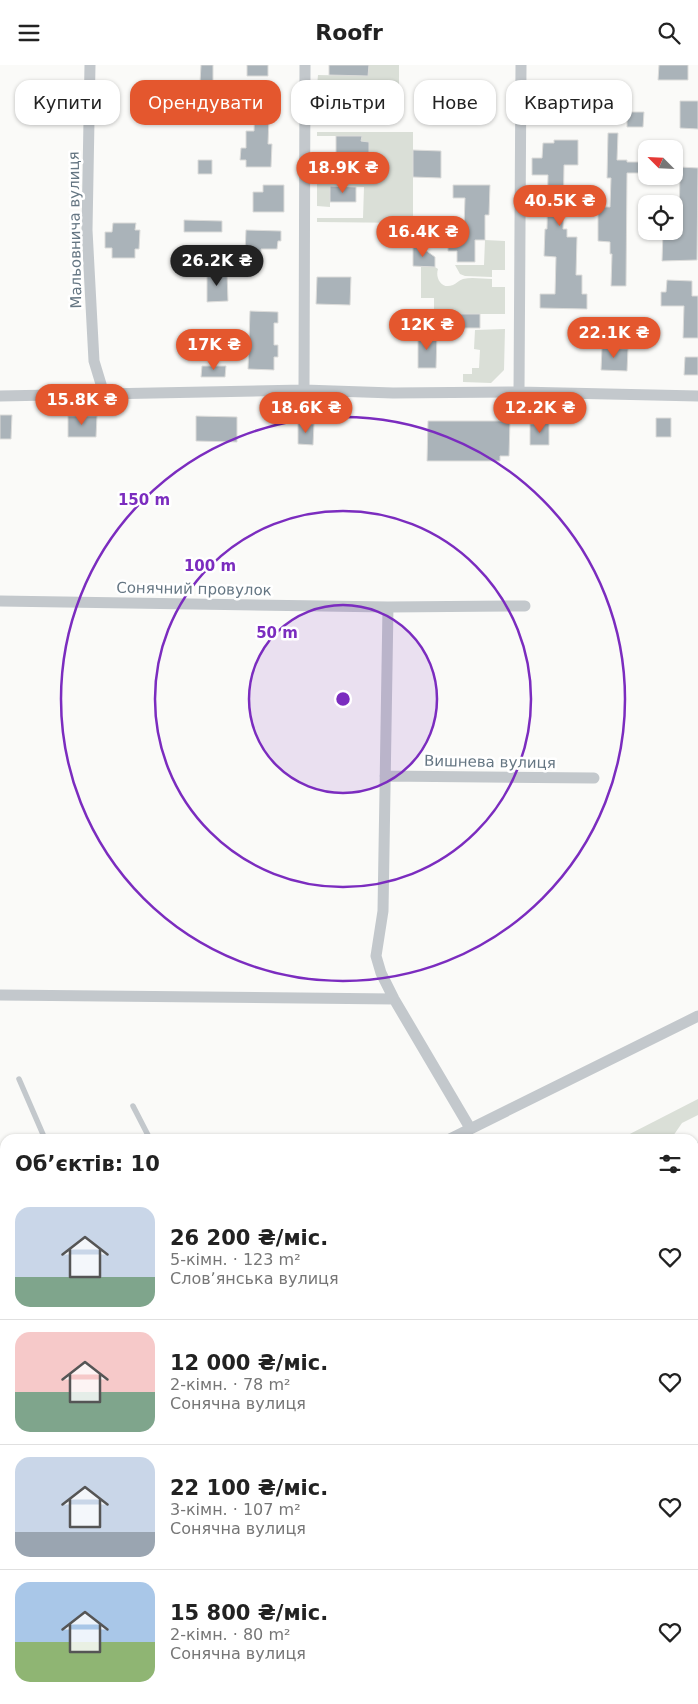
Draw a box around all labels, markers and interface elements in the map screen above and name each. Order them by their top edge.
icon: menu [15,19,43,47]
icon: search [655,19,683,47]
text: Roofr [315,20,383,45]
chip: Купити [15,80,120,125]
chip: Орендувати [130,80,281,125]
chip: Фільтри [291,80,404,125]
chip: Нове [414,80,496,125]
chip: Квартира [506,80,632,125]
north arrow [638,140,682,185]
map controls [638,140,683,240]
street label: Мальовнича вулиця [65,151,85,309]
pin: 18.9K ₴ [297,151,389,194]
text: 18.9K ₴ [307,158,379,177]
pin: 40.5K ₴ [514,185,606,227]
text: 40.5K ₴ [524,191,596,210]
button: locate [638,195,683,240]
pin: 16.4K ₴ [377,215,469,258]
text: 16.4K ₴ [387,222,459,241]
pin: 26.2K ₴ [171,245,263,287]
text: 26.2K ₴ [181,251,253,270]
pin: 12K ₴ [392,309,462,351]
text: 12K ₴ [400,315,454,334]
pin: 22.1K ₴ [568,317,660,359]
text: 22.1K ₴ [578,323,650,342]
pin: 17K ₴ [179,329,249,371]
text: 17K ₴ [187,335,241,354]
pin: 15.8K ₴ [36,383,128,426]
text: 15.8K ₴ [46,390,118,409]
pin: 18.6K ₴ [260,391,352,434]
pin: 12.2K ₴ [494,391,586,434]
text: 18.6K ₴ [270,398,342,417]
text: 12.2K ₴ [504,398,576,417]
text: 150 m [118,491,170,509]
text: 100 m [184,557,236,575]
street label: Сонячний провулок [116,579,272,599]
text: 50 m [256,624,298,642]
centre of rings [334,690,352,708]
street label: Вишнева вулиця [424,752,556,772]
icon: filters [656,1150,684,1178]
text: Об’єктів: 10 [15,1152,160,1176]
text: 26 200 ₴/міс. [170,1226,328,1250]
icon: home [55,1227,115,1287]
icon: heart [656,1243,684,1271]
text: 5-кімн. · 123 m² [170,1250,301,1269]
text: Словʼянська вулиця [170,1269,339,1288]
text: 12 000 ₴/міс. [170,1351,328,1375]
icon: home [55,1352,115,1412]
icon: heart [656,1368,684,1396]
text: 2-кімн. · 78 m² [170,1375,290,1394]
text: Сонячна вулиця [170,1394,306,1413]
text: 22 100 ₴/міс. [170,1476,328,1500]
icon: home [55,1477,115,1537]
icon: heart [656,1493,684,1521]
text: 3-кімн. · 107 m² [170,1500,301,1519]
text: Сонячна вулиця [170,1519,306,1538]
text: 15 800 ₴/міс. [170,1601,328,1625]
icon: home [55,1602,115,1662]
icon: heart [656,1618,684,1646]
text: 2-кімн. · 80 m² [170,1625,290,1644]
text: Сонячна вулиця [170,1644,306,1663]

